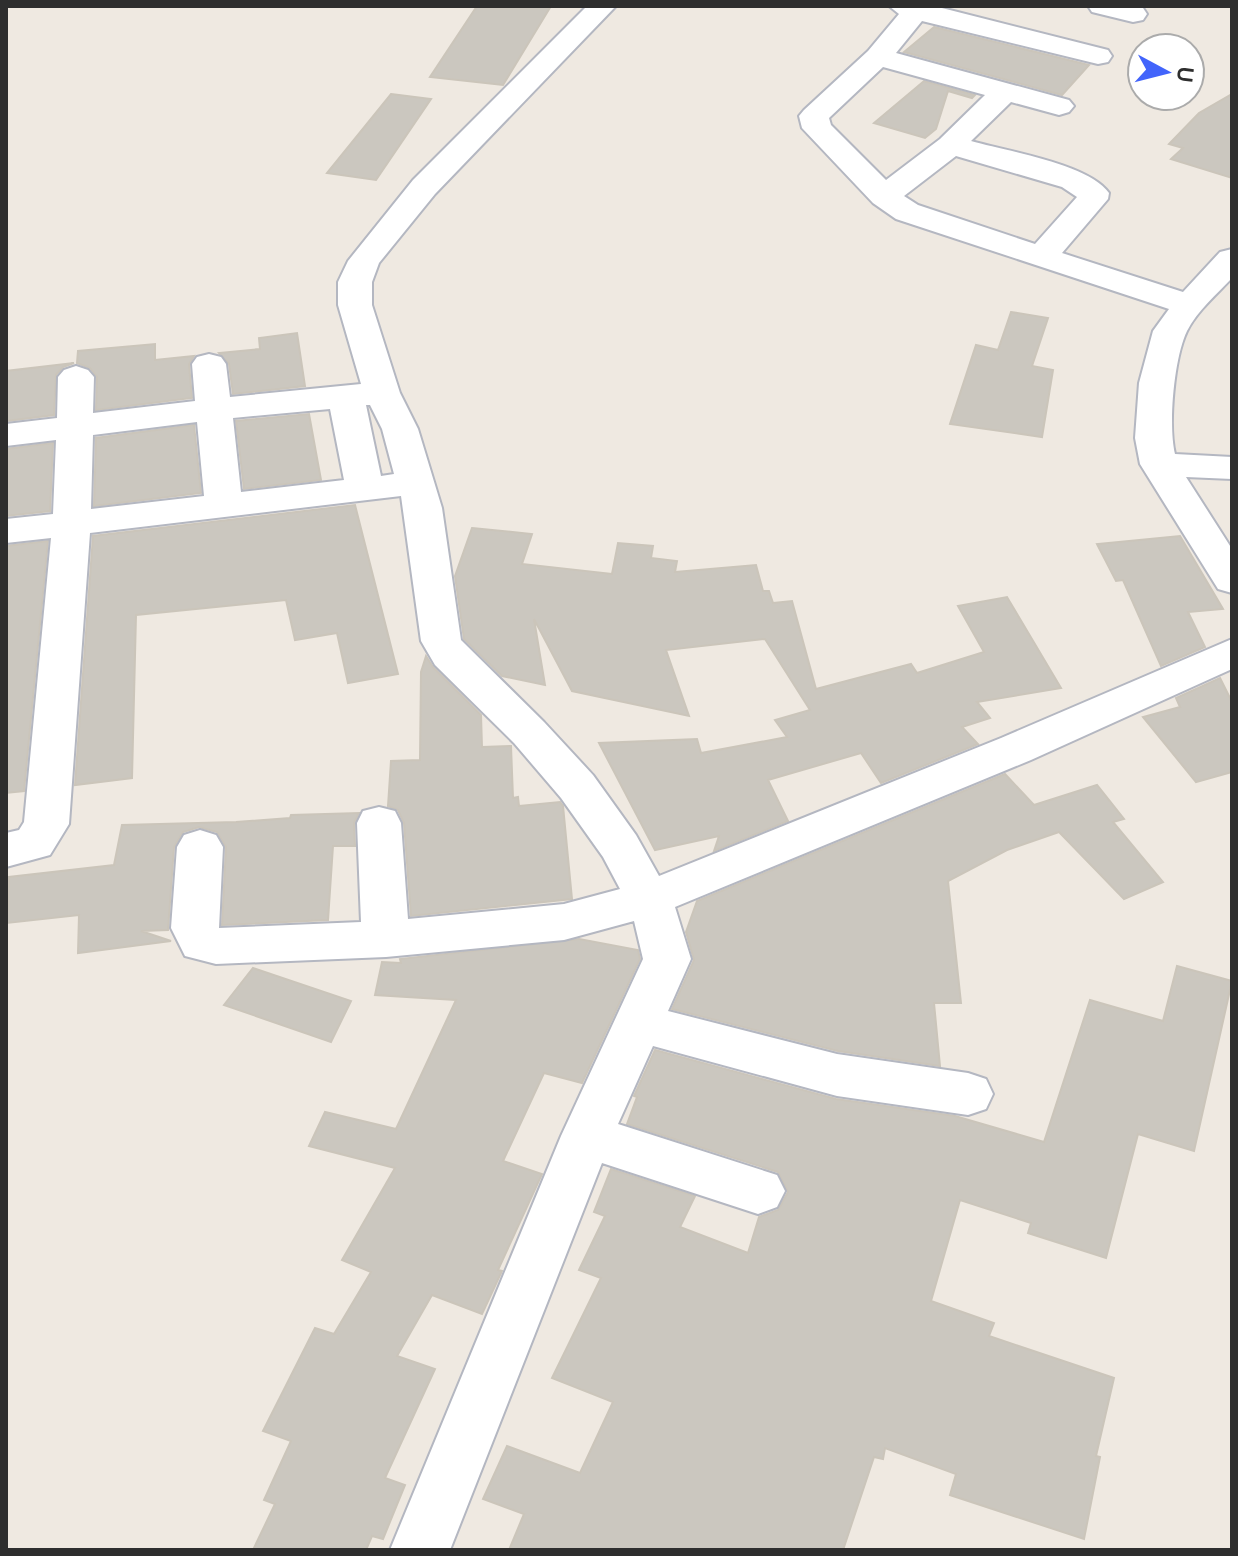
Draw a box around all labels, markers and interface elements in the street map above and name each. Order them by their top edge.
north arrow [1126,32,1206,112]
text: U [1171,65,1200,84]

